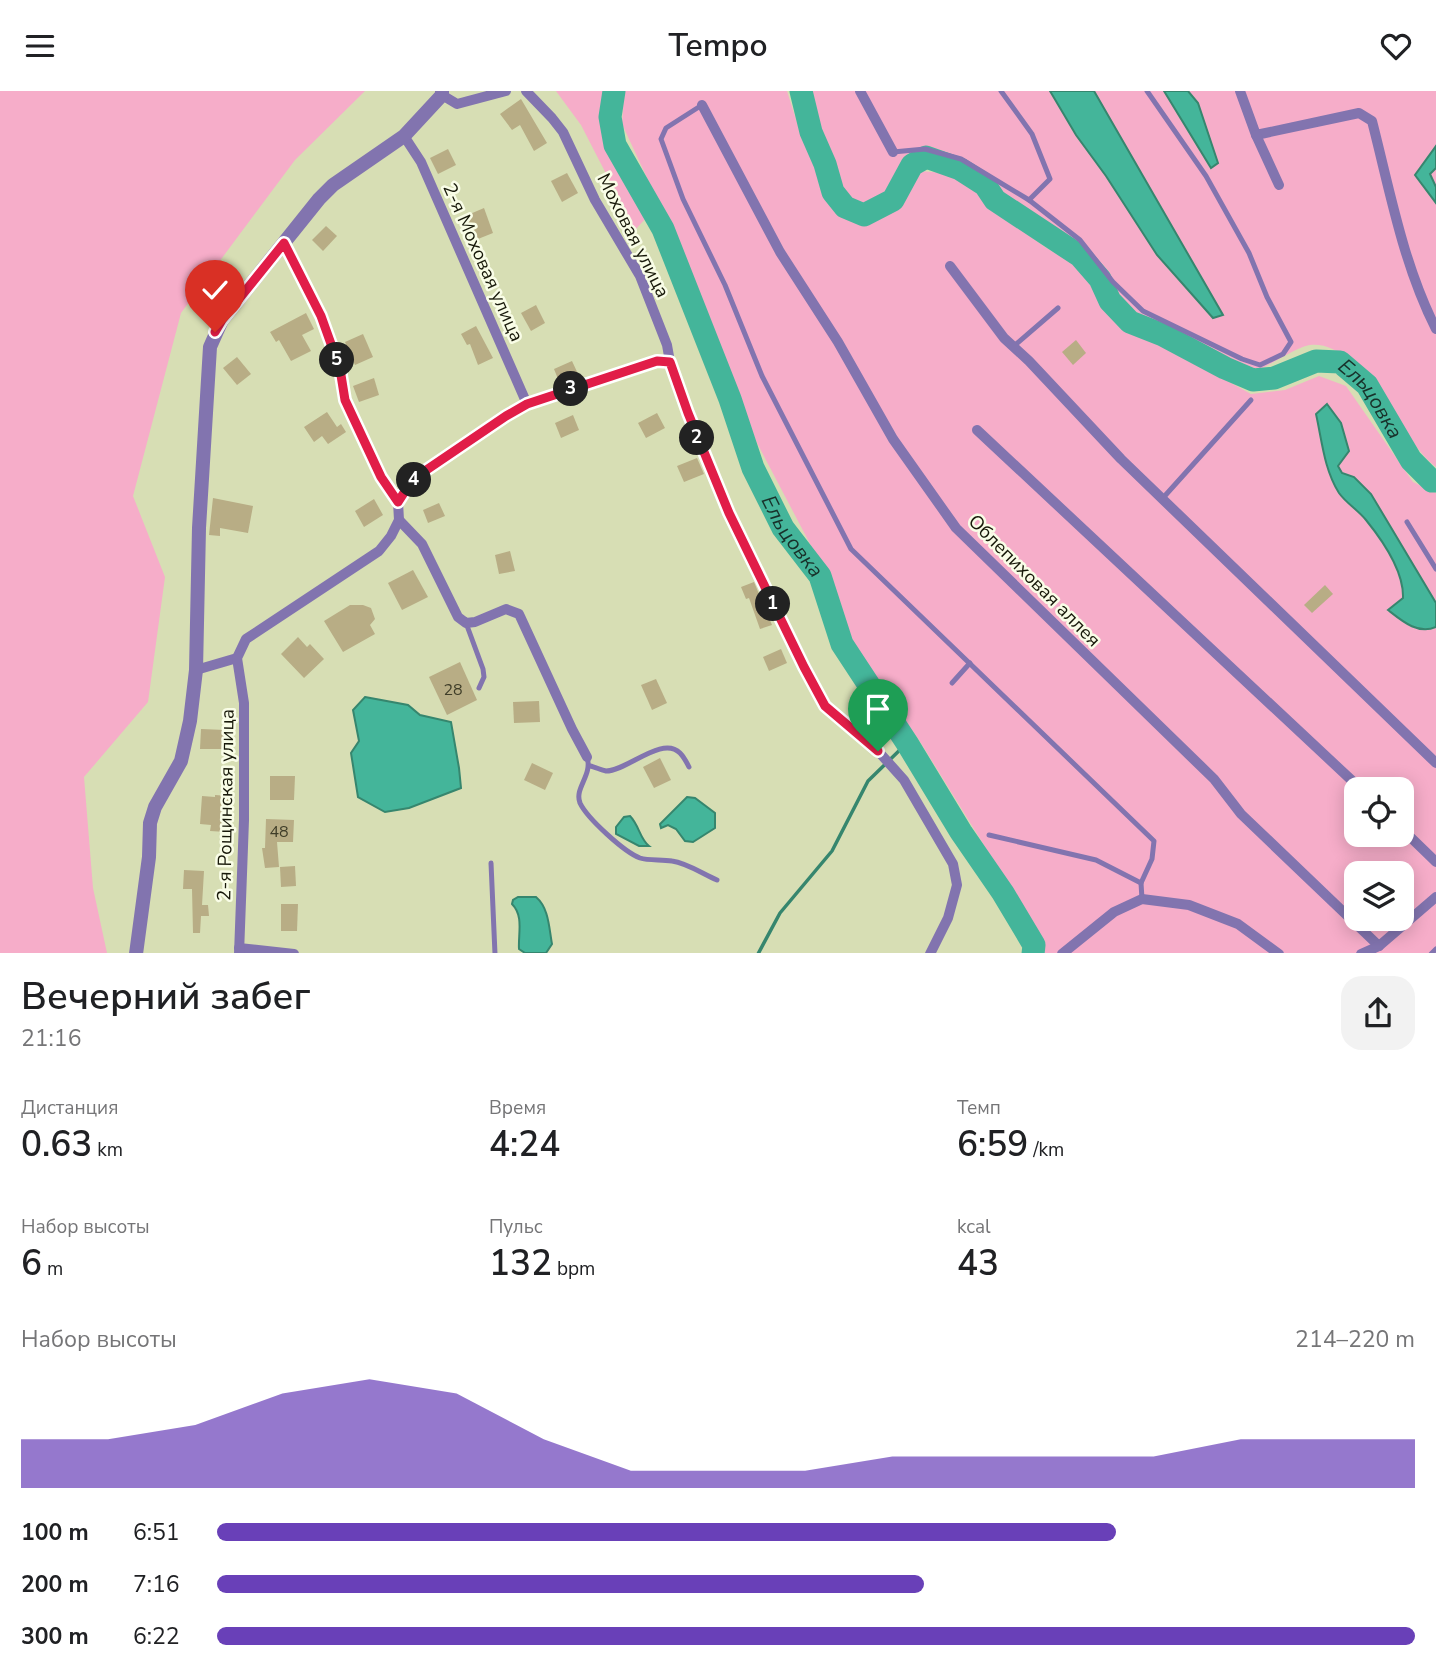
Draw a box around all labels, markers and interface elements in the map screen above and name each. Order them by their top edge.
text: Tempo [669,24,767,67]
icon: menu [21,27,59,65]
icon: heart [1377,27,1415,65]
street label: Моховая улица [591,169,676,302]
street label: 2-я Моховая улица [436,179,530,346]
pin [185,260,245,332]
icon: check [196,271,234,309]
pin: 5 [320,343,354,377]
text: 5 [331,346,342,372]
water label: Ельцовка [1332,352,1409,444]
pin: 3 [554,371,588,407]
text: 3 [565,375,576,401]
pin: 2 [680,421,714,455]
text: 2 [691,424,702,450]
pin: 4 [396,463,432,497]
text: 4 [408,466,419,492]
water label: Ельцовка [755,490,830,583]
street label: Облепиховая аллея [962,509,1106,653]
pin: 1 [756,587,790,621]
text: 1 [767,590,778,616]
house number: 28 [443,679,463,701]
pin [848,679,908,751]
icon: arrive [859,690,897,728]
street label: 2-я Рощинская улица [211,709,241,901]
map controls [1344,777,1414,931]
button: locate [1344,777,1414,847]
house number: 48 [269,821,289,843]
button: layers [1344,861,1414,931]
text: Вечерний забег [21,971,310,1022]
button: share [1341,976,1415,1050]
text: 21:16 [21,1023,81,1054]
text: Дистанция [21,1095,118,1121]
text: Время [489,1095,546,1121]
text: Темп [957,1095,1001,1121]
text: 0.63 [21,1121,92,1168]
text: 4:24 [489,1121,560,1168]
text: 6:59 [957,1121,1028,1168]
text: km [92,1137,123,1163]
text: /km [1028,1137,1064,1163]
text: Набор высоты [21,1214,150,1240]
text: Пульс [489,1214,543,1240]
text: kcal [957,1214,991,1240]
text: 6 [21,1240,42,1287]
text: 132 [489,1240,552,1287]
text: 43 [957,1240,999,1287]
text: m [42,1256,63,1282]
text: bpm [552,1256,595,1282]
text: Набор высоты [21,1324,177,1355]
text: 214–220 m [1295,1324,1415,1355]
text: 100 m [21,1517,89,1548]
text: 6:51 [133,1517,180,1548]
text: 200 m [21,1569,89,1600]
text: 7:16 [133,1569,180,1600]
text: 300 m [21,1621,89,1652]
text: 6:22 [133,1621,180,1652]

